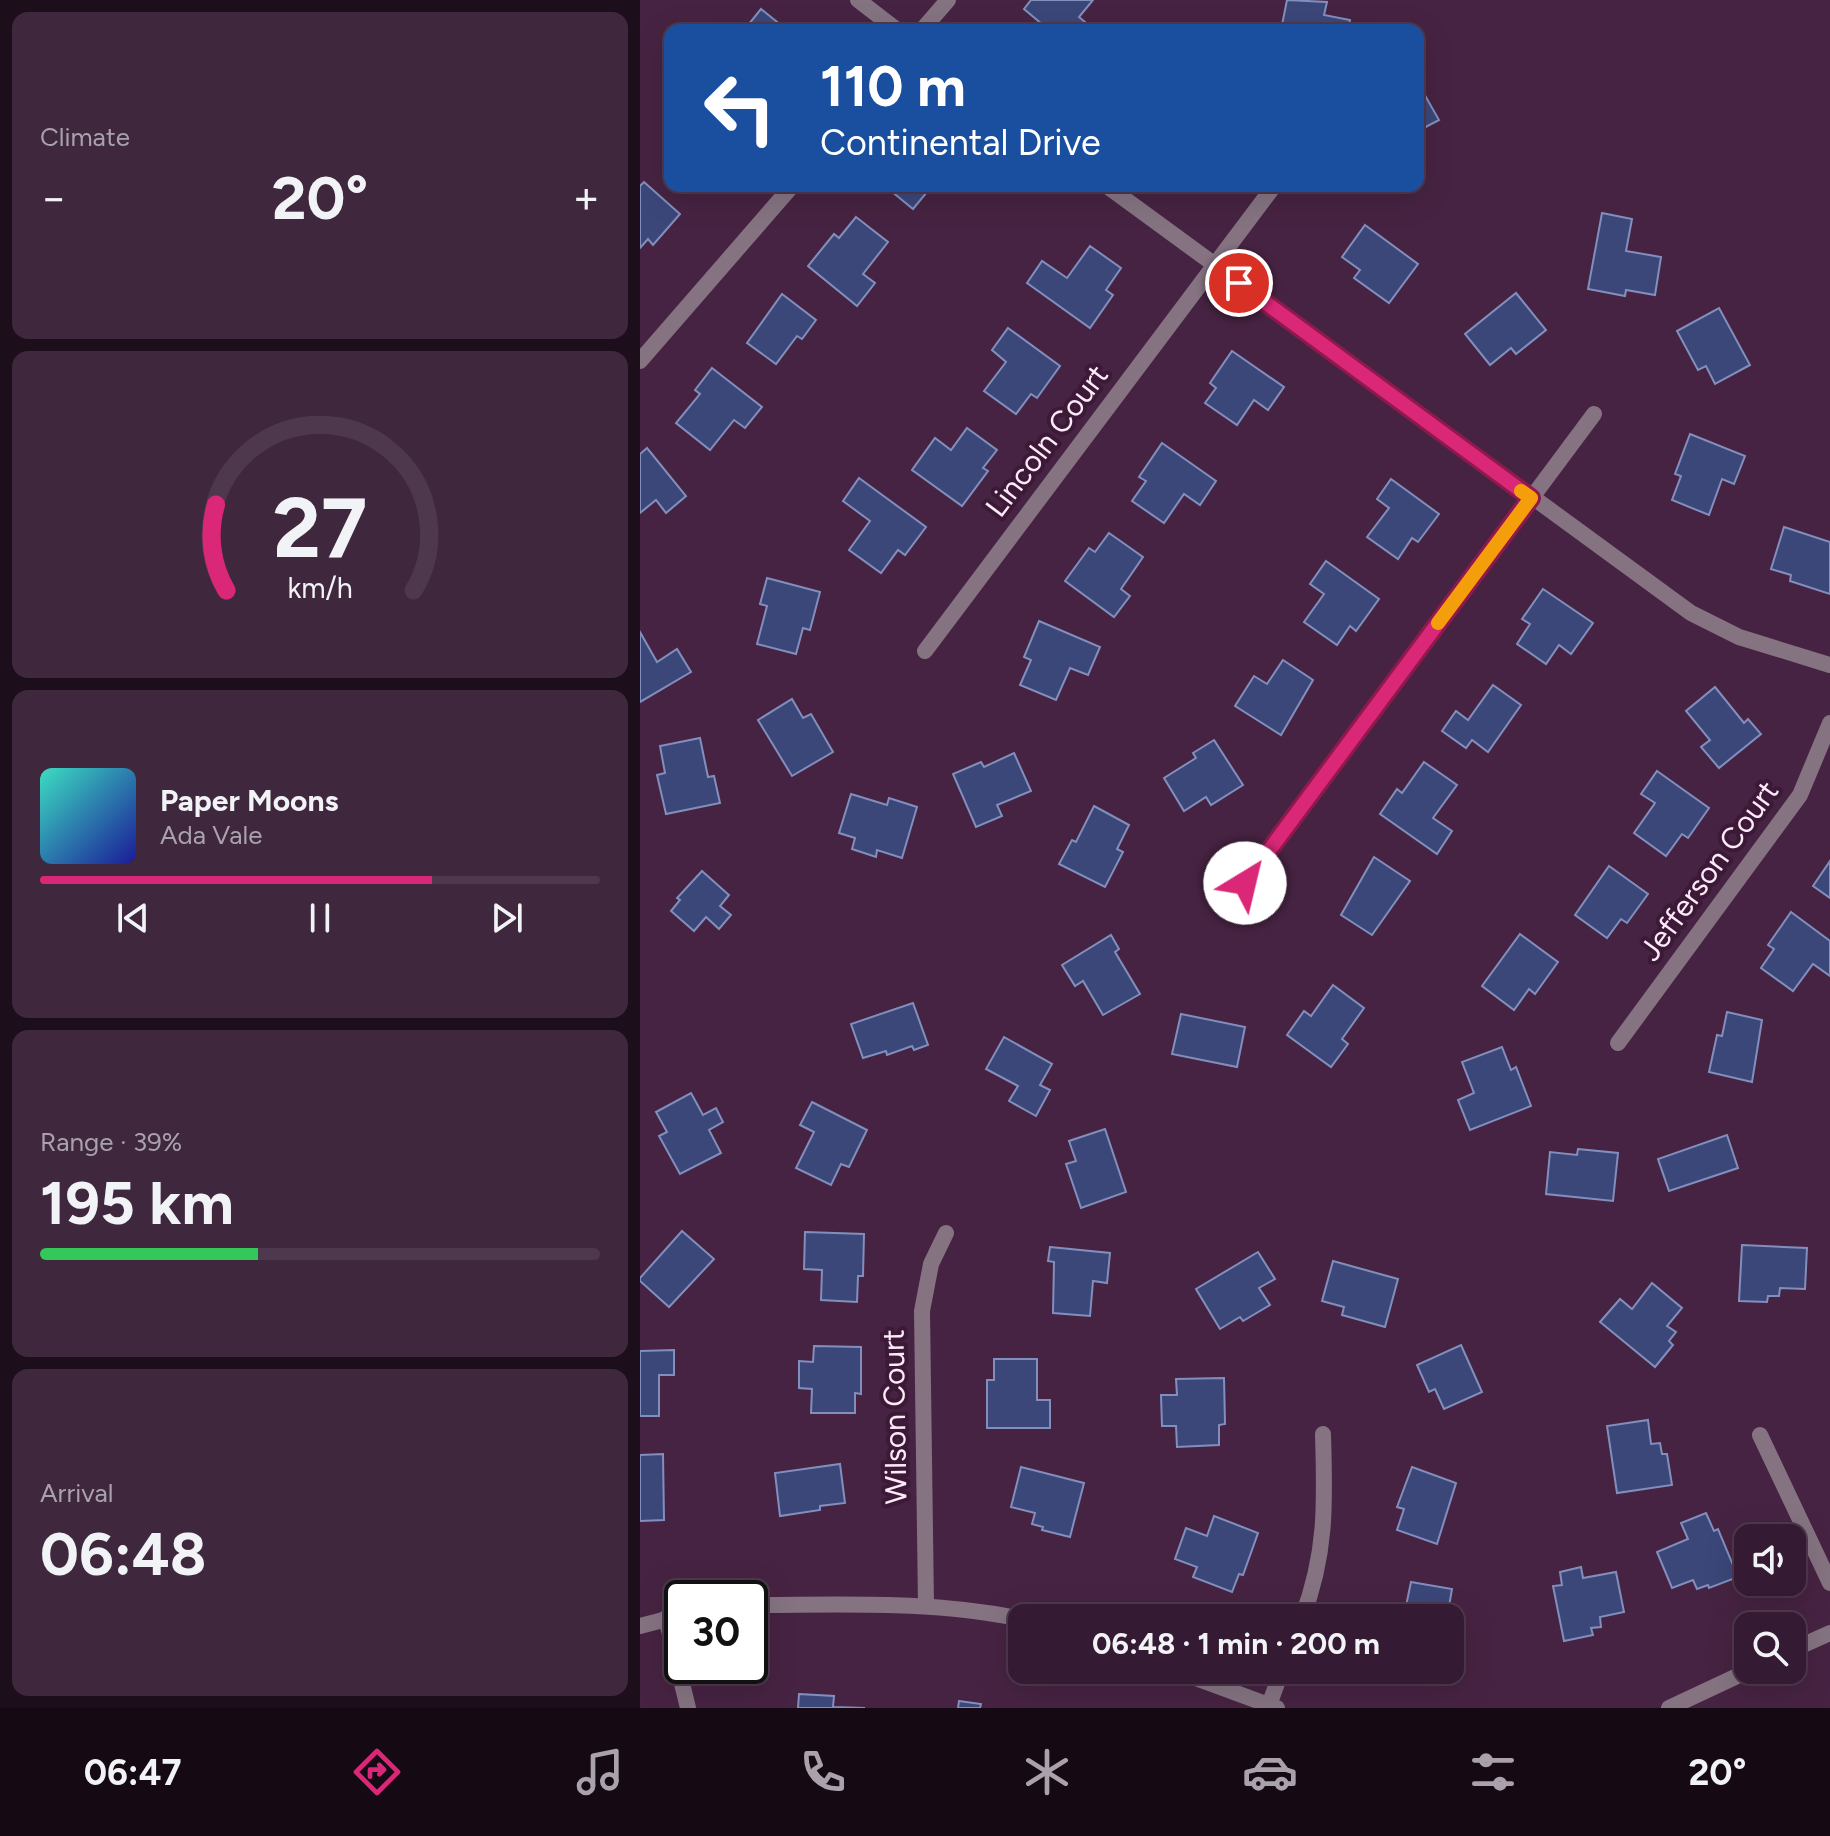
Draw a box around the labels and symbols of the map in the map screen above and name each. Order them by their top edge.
pin [1205,249,1273,317]
street label: Lincoln Court [977,357,1116,524]
street label: Jefferson Court [1631,774,1786,968]
position arrow [1203,841,1287,925]
street label: Wilson Court [874,1329,915,1505]
speed limit sign: 30 [664,1580,768,1684]

